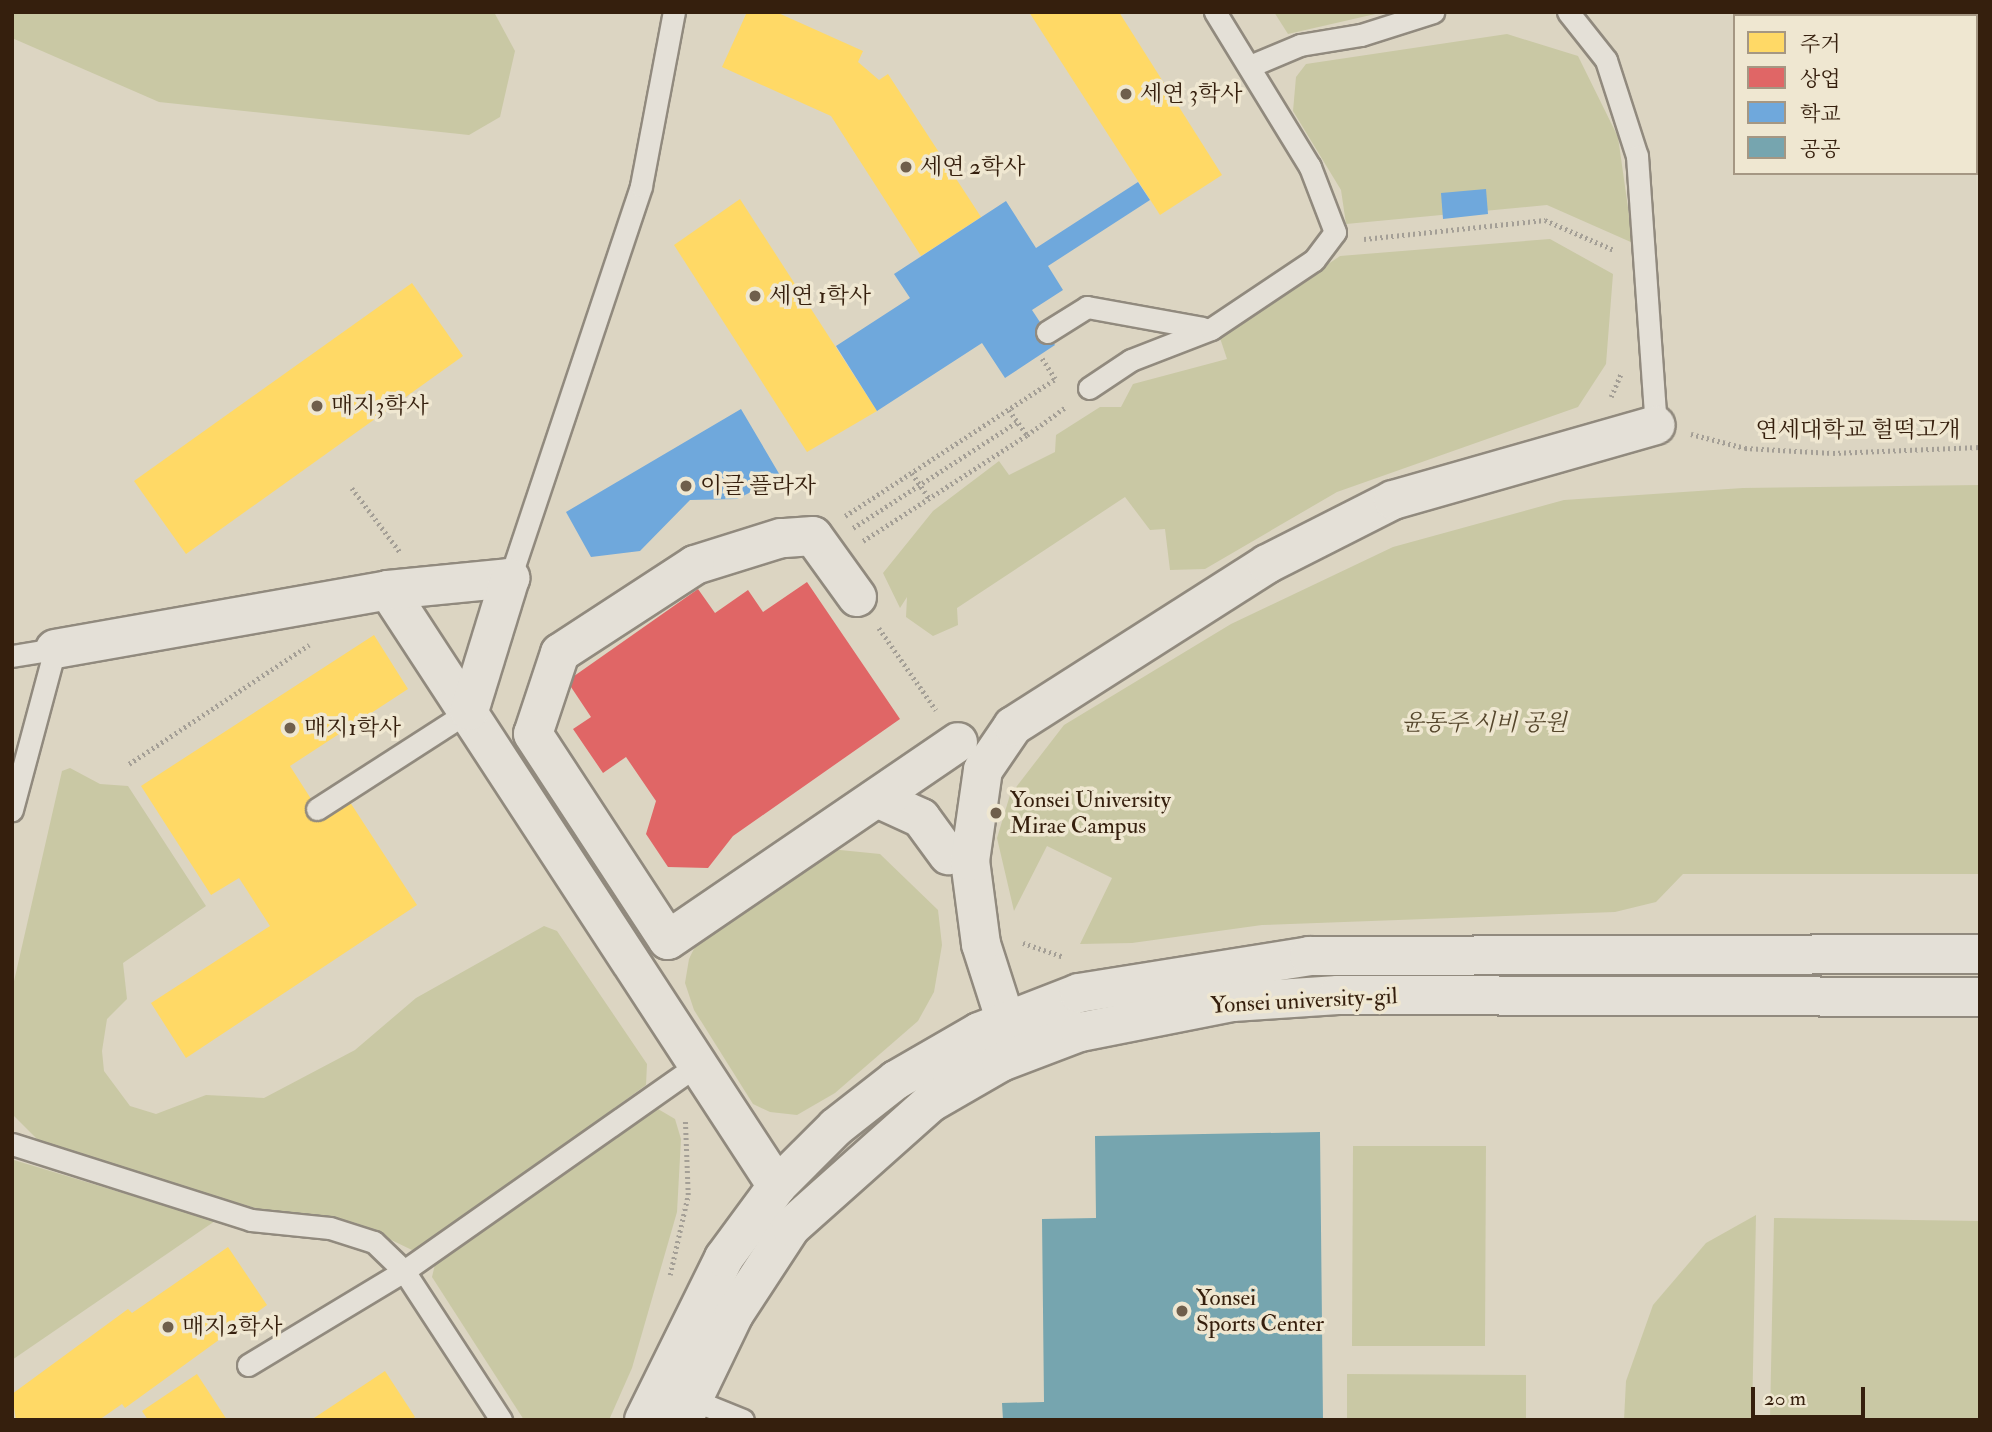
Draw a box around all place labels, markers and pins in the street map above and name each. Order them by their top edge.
place label: 세연 3학사 [1140,80,1243,108]
marker: 세연 3학사 [1118,86,1134,102]
place label: 세연 2학사 [920,153,1025,181]
marker: 세연 2학사 [898,159,914,175]
place label: 세연 1학사 [769,282,871,310]
marker: 세연 1학사 [747,288,763,304]
place label: 매지3학사 [331,392,429,420]
marker: 매지3학사 [309,398,325,414]
place label: 이글 플라자 [700,472,816,500]
marker: 이글 플라자 [678,478,694,494]
place label: 매지1학사 [304,714,401,742]
marker: 매지1학사 [282,720,298,736]
place label: Yonsei University Mirae Campus [1010,786,1171,840]
marker: Yonsei University Mirae Campus [988,805,1004,821]
place label: Yonsei Sports Center [1196,1284,1324,1338]
marker: Yonsei Sports Center [1174,1303,1190,1319]
place label: 매지2학사 [182,1313,283,1341]
marker: 매지2학사 [160,1319,176,1335]

